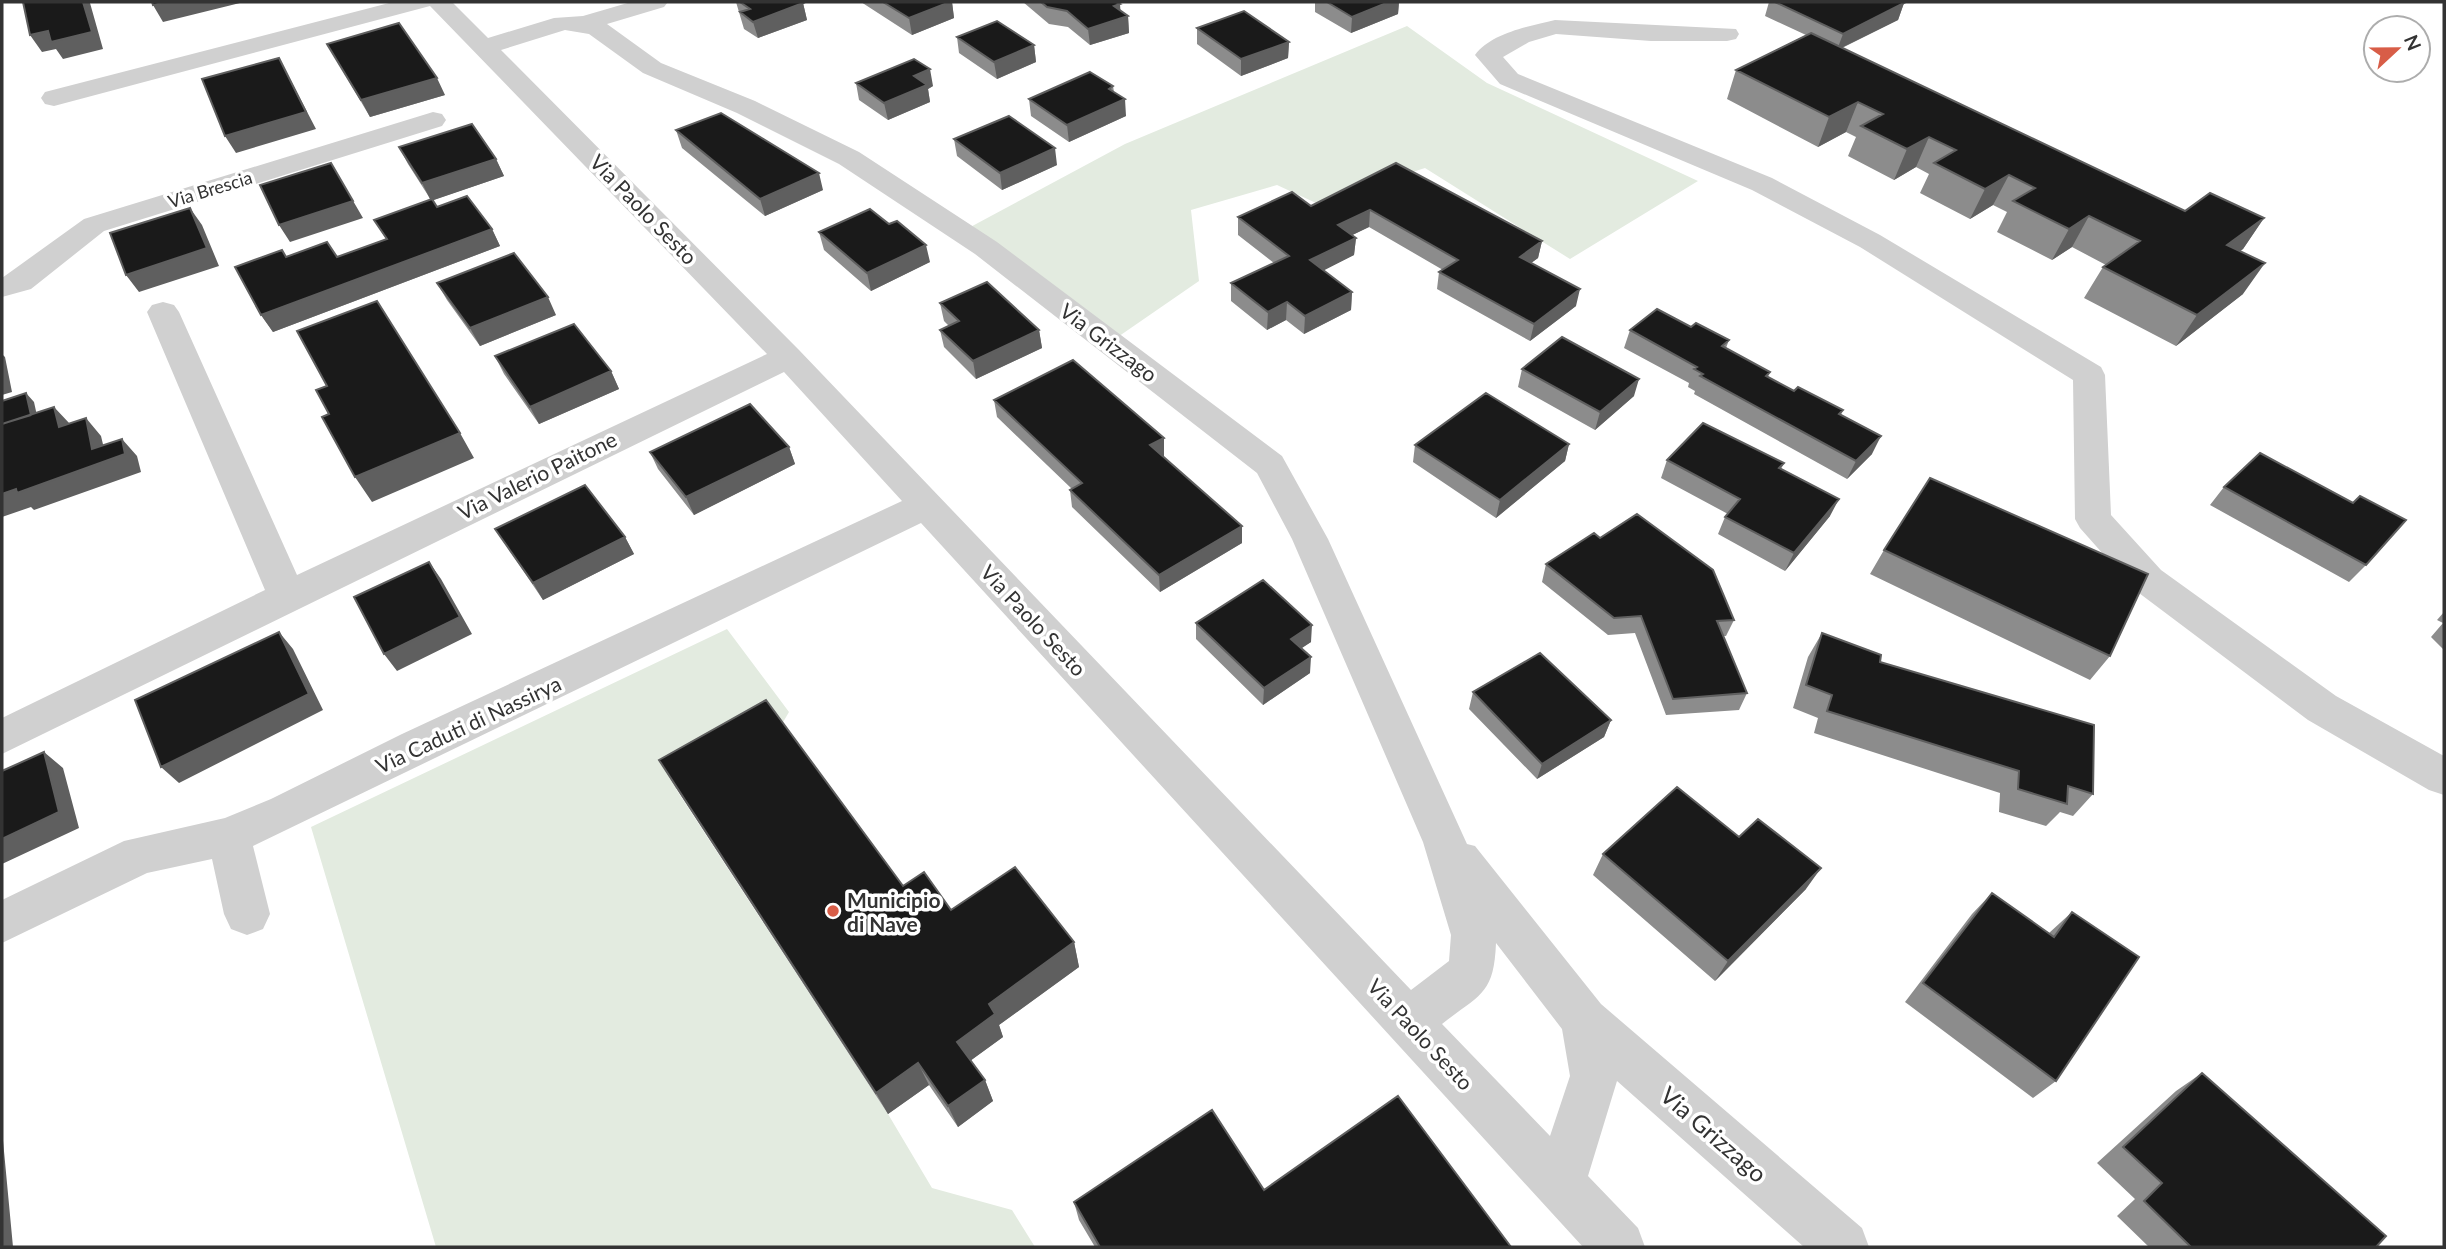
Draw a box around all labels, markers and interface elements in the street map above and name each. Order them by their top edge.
north arrow [2362,14,2432,84]
text: N [2400,31,2427,54]
street label: Via Paolo Sesto [585,149,703,269]
street label: Via Brescia [165,166,255,212]
street label: Via Grizzago [1056,297,1163,387]
street label: Via Valerio Paitone [454,426,620,524]
street label: Via Paolo Sesto [976,559,1092,681]
street label: Via Caduti di Nassirya [371,670,565,778]
place label: Municipio di Nave [847,887,940,936]
marker: Municipio di Nave [825,903,841,919]
street label: Via Paolo Sesto [1363,973,1479,1095]
street label: Via Grizzago [1655,1080,1773,1188]

